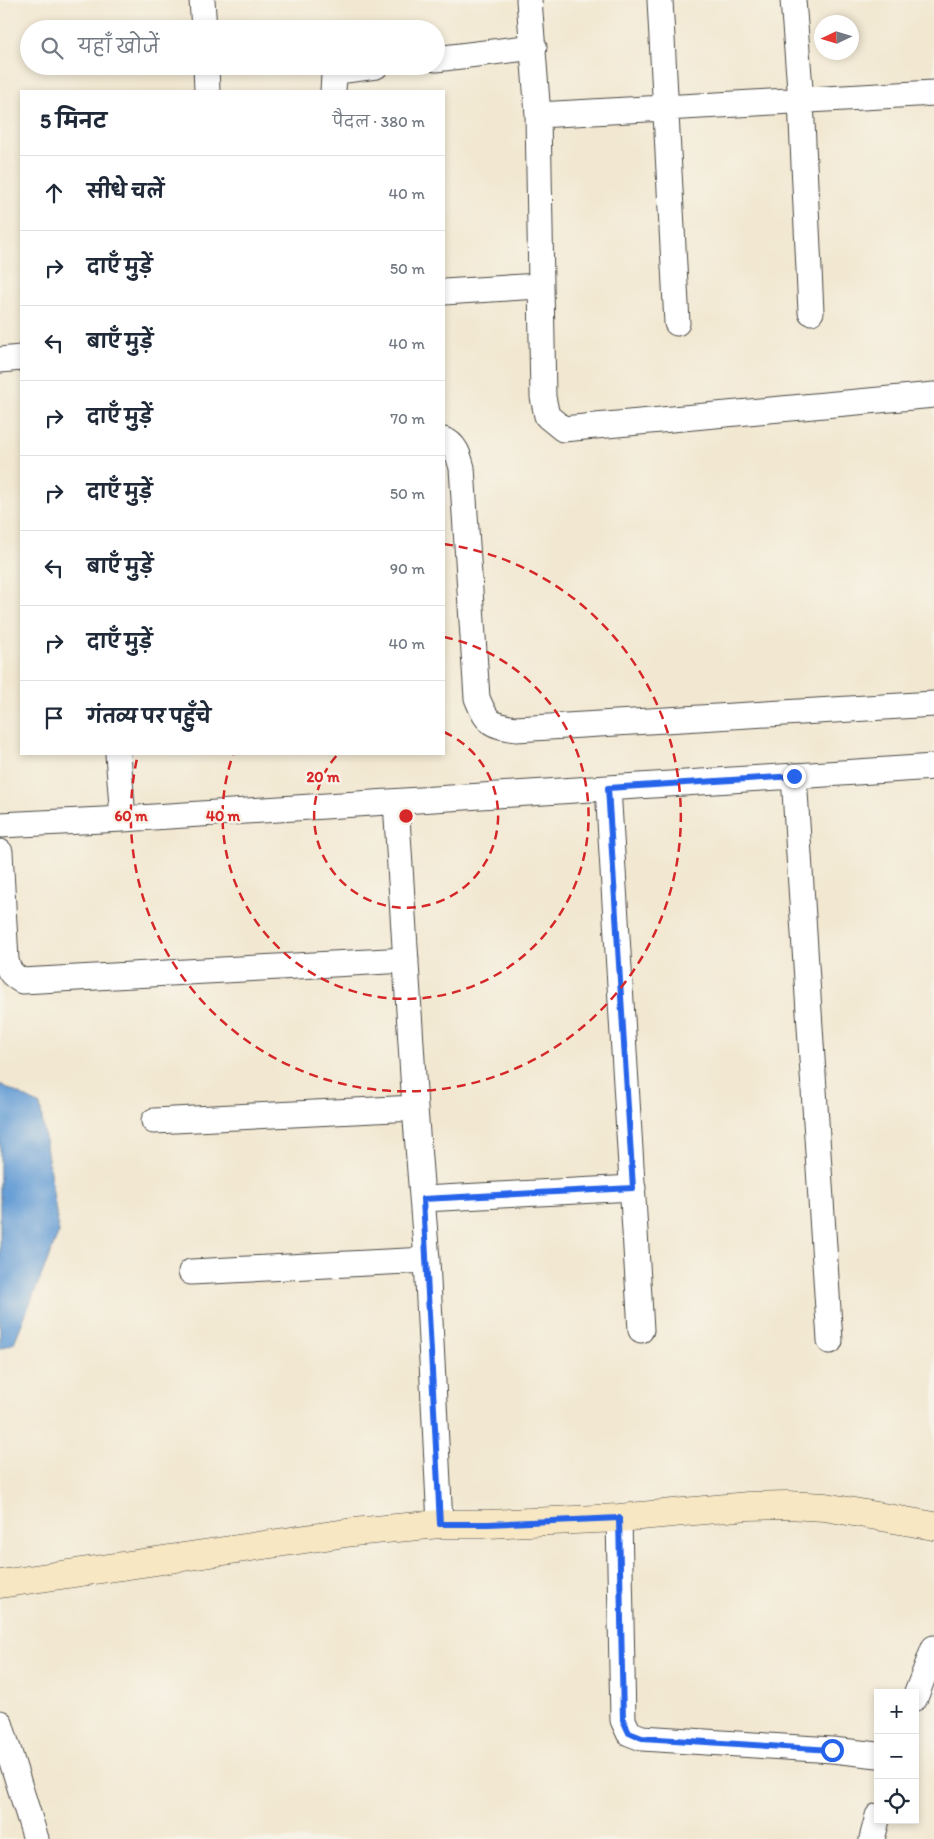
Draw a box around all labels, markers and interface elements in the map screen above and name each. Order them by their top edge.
north arrow [814,15,859,60]
search box [20,20,445,75]
icon: search [38,34,66,62]
text: यहाँ खोजें [78,35,159,58]
text: 5 मिनट [40,108,107,133]
text: पैदल · 380 m [333,112,425,131]
icon: ahead [40,179,68,207]
text: सीधे चलें [87,180,164,203]
text: 40 m [388,184,425,203]
icon: right [40,254,68,282]
text: दाएँ मुड़ें [87,255,153,278]
text: 50 m [390,259,425,278]
icon: left [40,329,68,357]
text: बाएँ मुड़ें [87,330,153,353]
text: 40 m [388,334,425,353]
icon: right [40,404,68,432]
text: दाएँ मुड़ें [87,405,153,428]
text: 70 m [390,409,425,428]
icon: right [40,479,68,507]
text: दाएँ मुड़ें [87,480,153,503]
text: 50 m [390,484,425,503]
icon: left [40,554,68,582]
text: बाएँ मुड़ें [87,555,153,578]
text: 90 m [390,559,425,578]
icon: right [40,629,68,657]
text: दाएँ मुड़ें [87,630,153,653]
text: 40 m [388,634,425,653]
icon: arrive [40,704,68,732]
text: गंतव्य पर पहुँचे [87,705,211,728]
route end [783,765,806,788]
text: 20 m [306,768,340,786]
text: 60 m [114,807,148,825]
text: 40 m [206,807,241,825]
centre of rings [397,807,415,825]
map controls [874,1689,919,1824]
button: + [874,1689,919,1734]
button: − [874,1734,919,1779]
route start [821,1739,844,1762]
button: locate [874,1779,919,1824]

